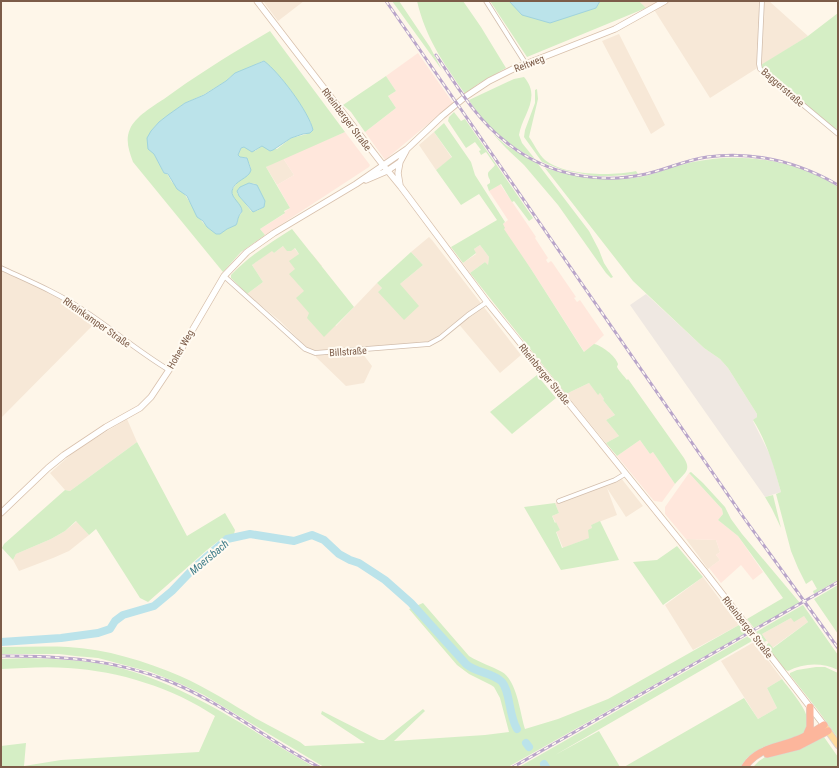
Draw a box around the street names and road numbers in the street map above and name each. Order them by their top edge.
street label: Reitweg [513,53,546,74]
street label: Baggerstraße [759,66,806,109]
street label: Rheinberger Straße [320,86,374,153]
street label: Rheinkamper Straße [61,295,133,350]
street label: Hoher Weg [165,328,196,371]
street label: Rheinberger Straße [517,342,573,407]
street label: Billstraße [329,345,367,358]
street label: Rheinberger Straße [720,594,775,661]

